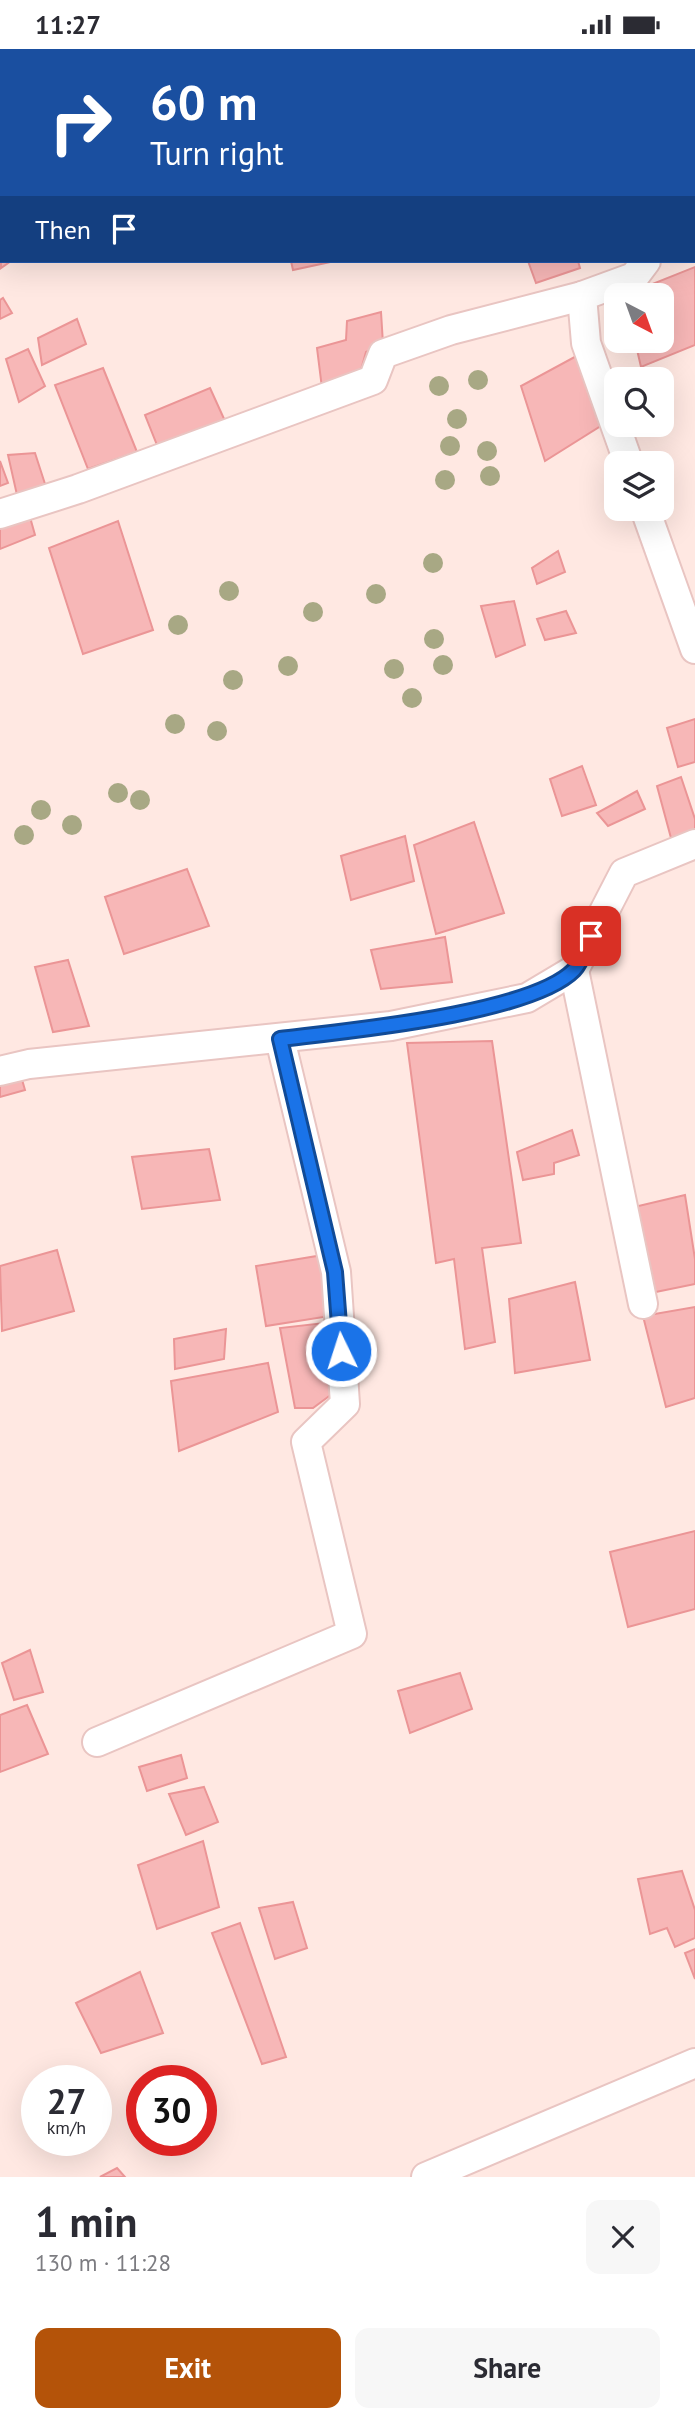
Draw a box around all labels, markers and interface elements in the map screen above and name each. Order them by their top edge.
text: 11:27 [35,8,101,41]
text: 60 m [150,70,257,134]
icon: right [35,77,126,168]
text: Turn right [150,132,284,174]
icon: arrive [105,210,143,248]
text: Then [35,213,91,246]
north arrow [604,283,674,353]
map controls [604,283,674,521]
button: search [604,367,674,437]
button: layers [604,451,674,521]
pin [561,906,621,966]
icon: arrive [572,917,610,955]
position arrow [304,1314,378,1388]
speed limit sign: 30 [126,2065,217,2156]
text: 27 [47,2078,86,2124]
text: km/h [47,2116,86,2139]
text: 1 min [35,2194,137,2249]
button: close [586,2200,660,2274]
text: 130 m · 11:28 [35,2248,171,2277]
button: Exit [35,2328,341,2408]
button: Share [355,2328,660,2408]

